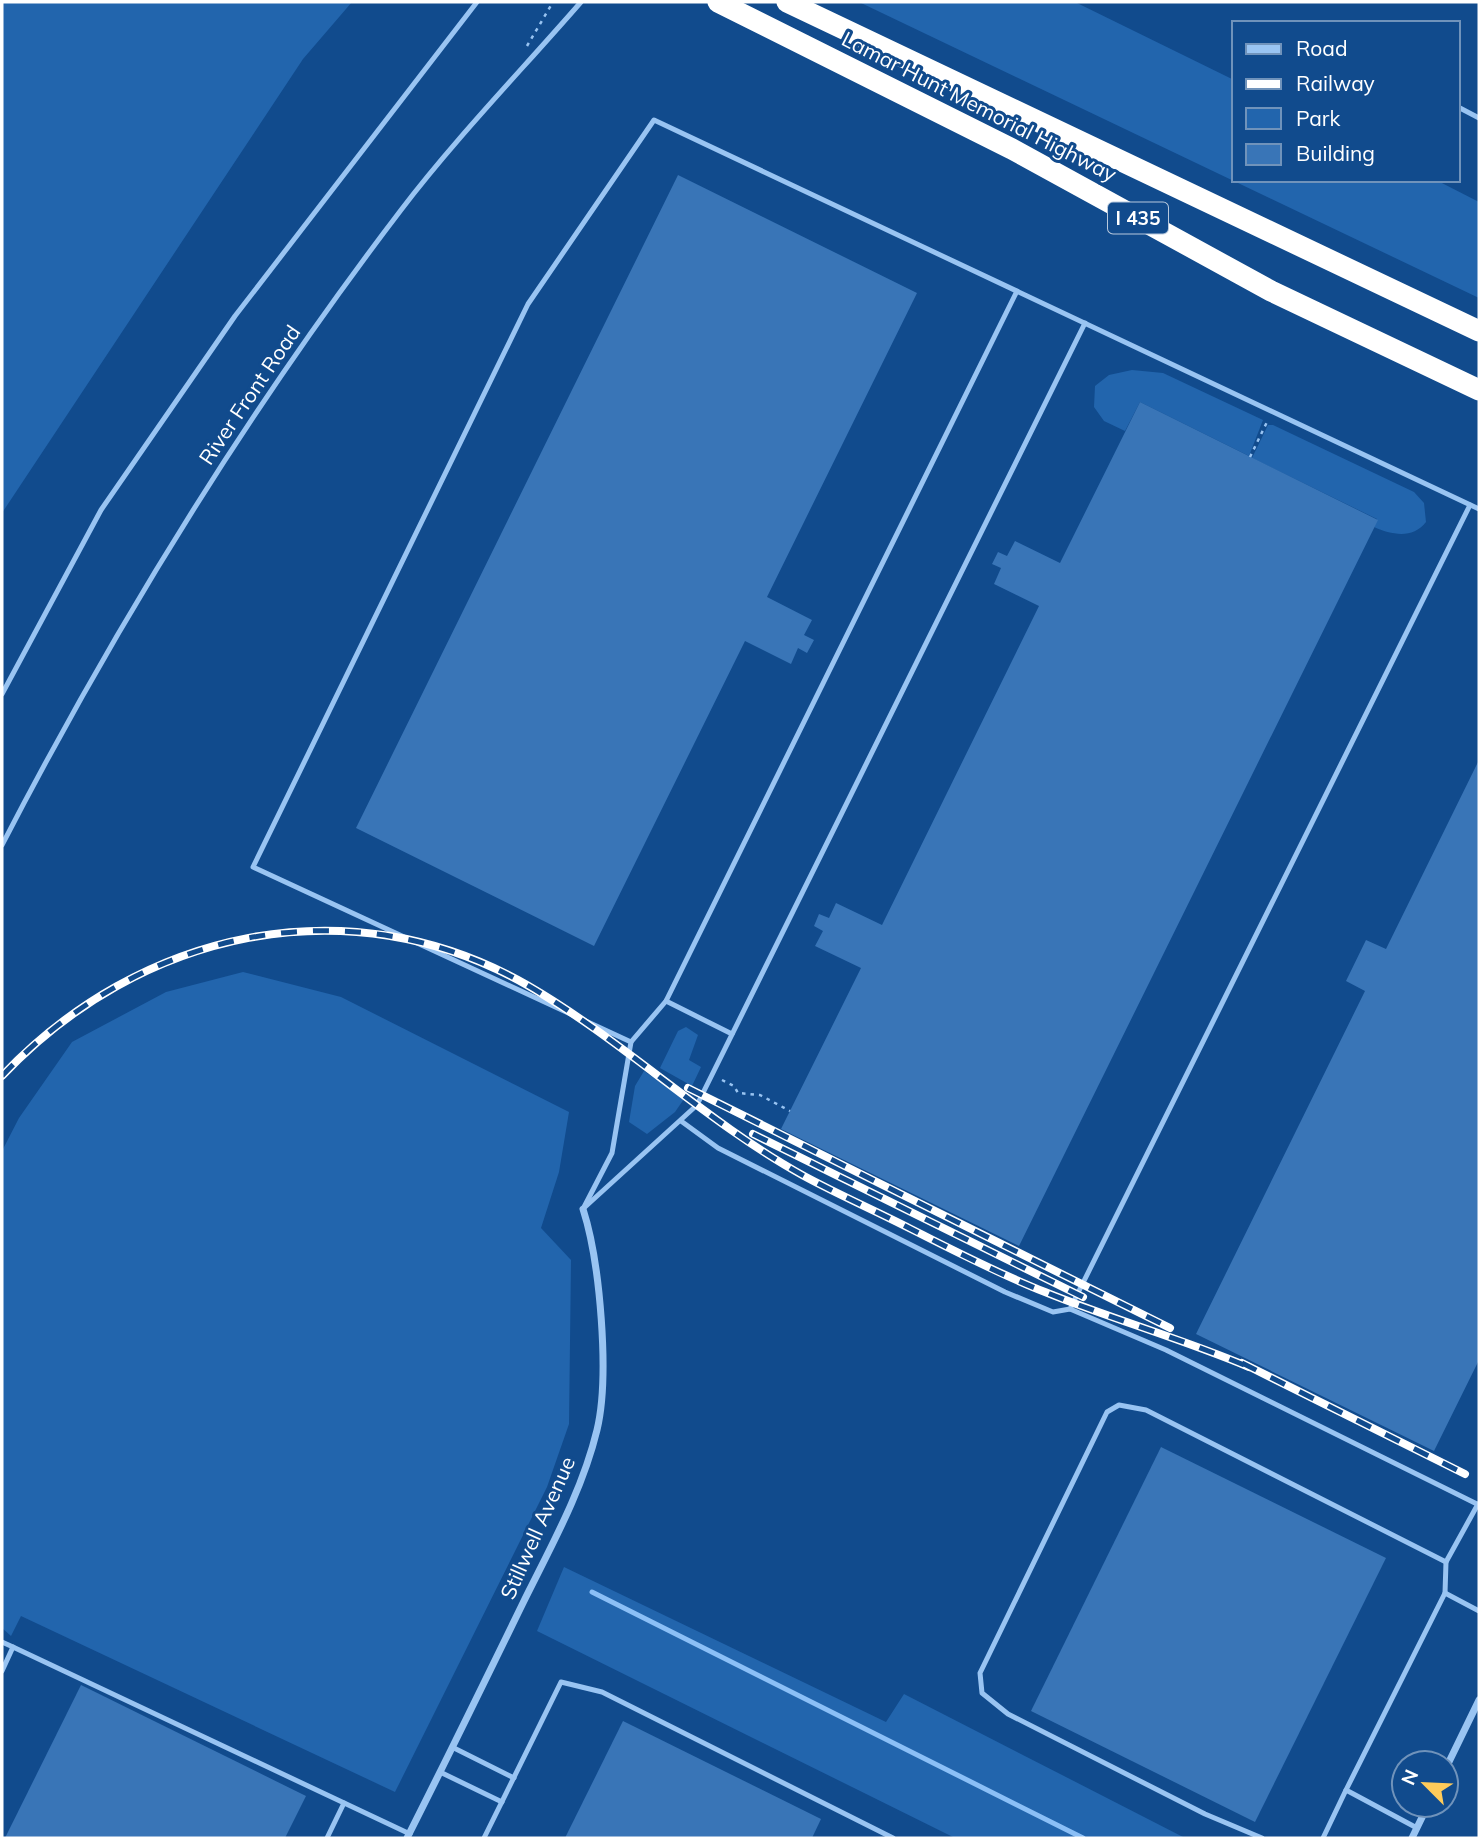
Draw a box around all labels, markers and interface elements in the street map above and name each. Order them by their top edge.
legend [1232,21,1460,182]
street label: Lamar Hunt Memorial Highway [838,25,1121,187]
text: Road [1296,35,1347,61]
text: Railway [1296,70,1375,96]
text: Park [1296,105,1340,131]
text: Building [1296,140,1375,166]
road number: I 435 [1108,202,1168,233]
street label: River Front Road [193,320,305,469]
street label: Stillwell Avenue [494,1452,580,1603]
north arrow [1390,1749,1460,1819]
text: N [1396,1766,1423,1789]

